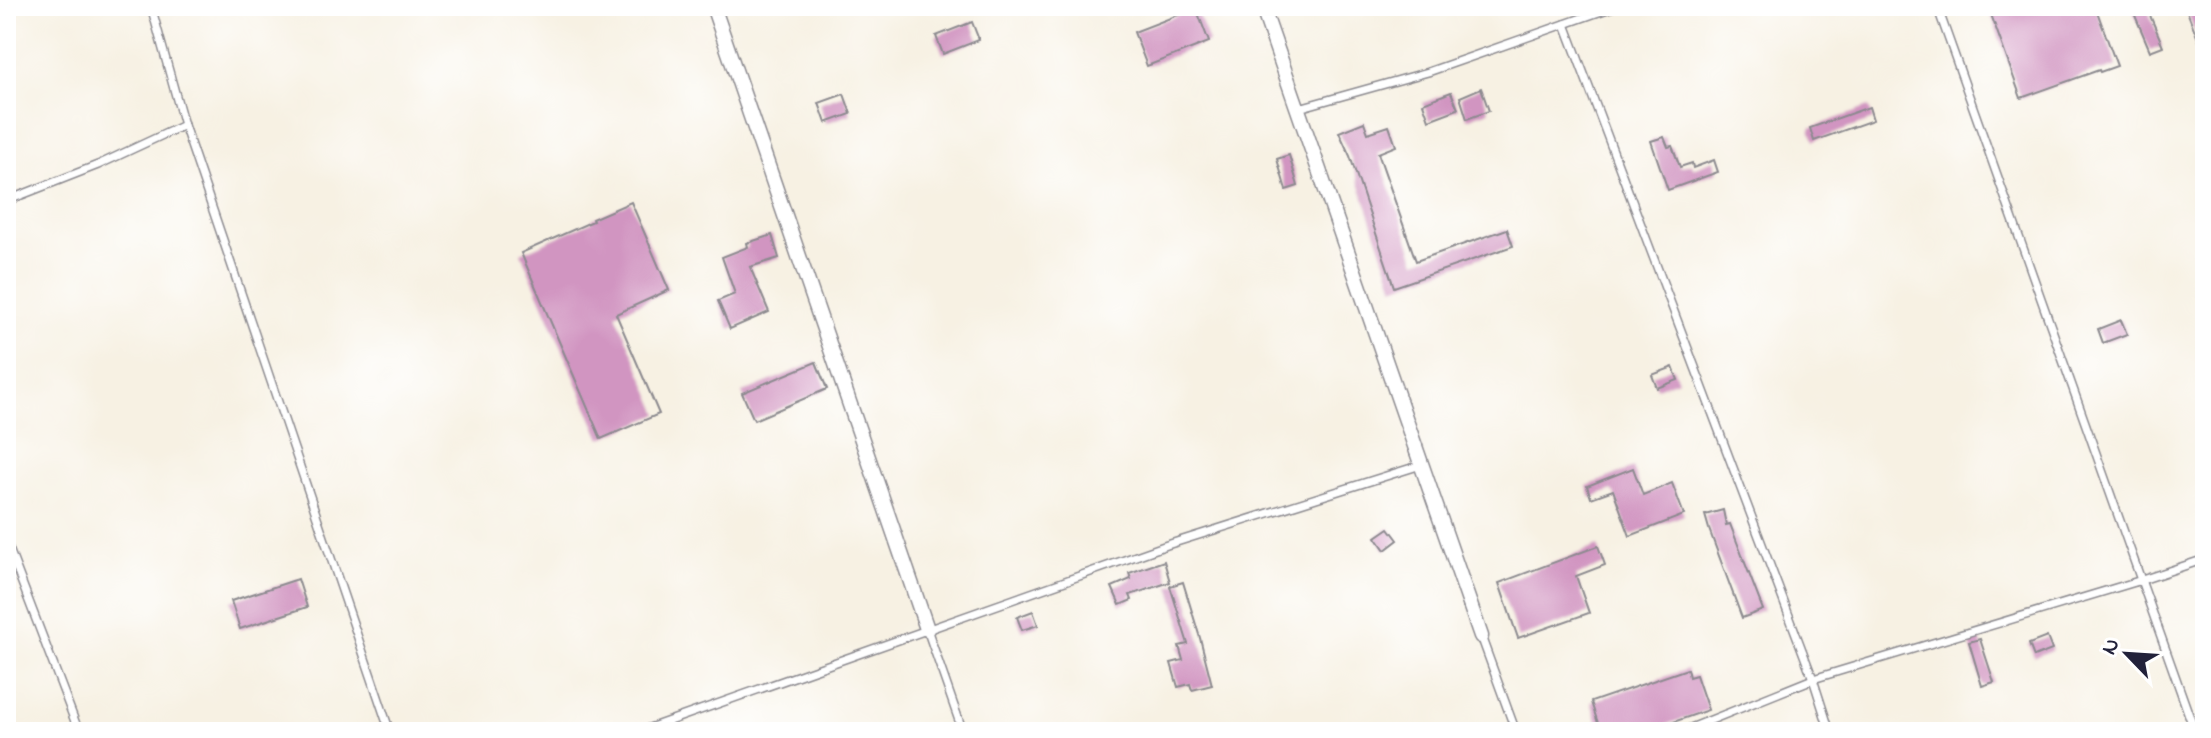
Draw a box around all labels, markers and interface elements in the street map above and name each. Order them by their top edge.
north arrow [2087,614,2167,694]
text: N [2094,633,2129,660]

